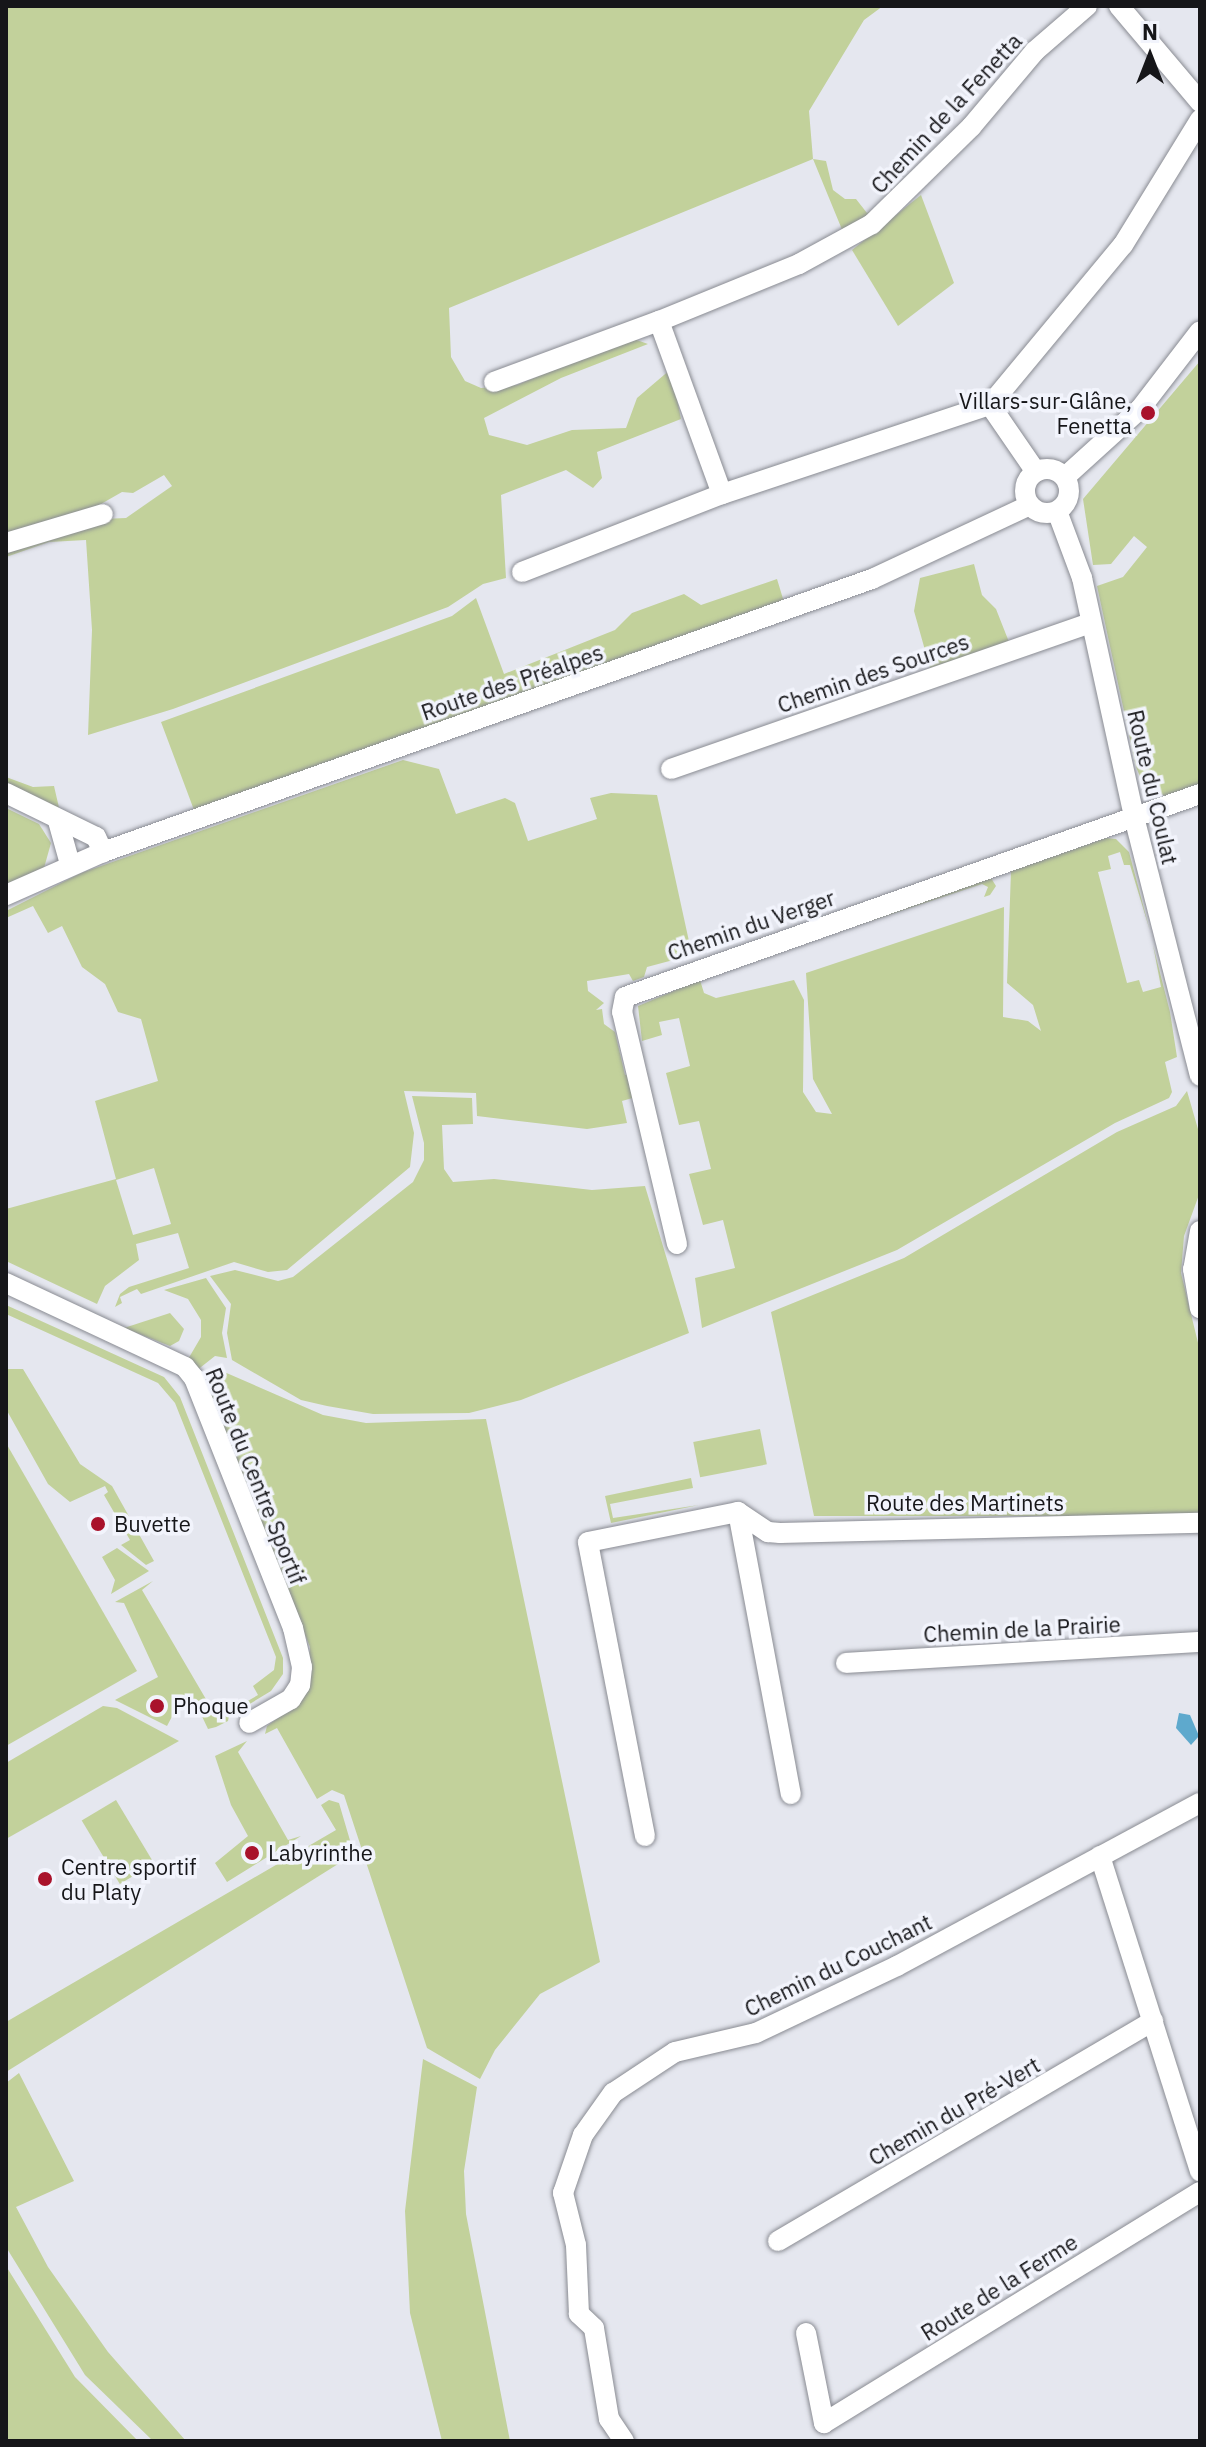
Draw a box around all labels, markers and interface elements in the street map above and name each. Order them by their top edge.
north arrow [1110,16,1190,96]
text: N [1142,17,1158,46]
street label: Chemin de la Fenetta [865,28,1027,198]
place label: Villars-sur-Glâne, Fenetta [959,387,1132,438]
marker: Villars-sur-Glâne, Fenetta [1139,404,1157,422]
street label: Chemin des Sources [774,628,972,718]
street label: Route des Préalpes [418,638,606,726]
street label: Route du Coulat [1122,707,1184,867]
street label: Chemin du Verger [664,884,838,966]
street label: Route du Centre Sportif [200,1364,312,1588]
street label: Route des Martinets [866,1490,1064,1516]
place label: Buvette [114,1511,191,1537]
marker: Buvette [89,1515,107,1533]
street label: Chemin de la Prairie [923,1611,1121,1647]
place label: Phoque [173,1693,248,1719]
marker: Phoque [148,1697,166,1715]
place label: Labyrinthe [268,1840,373,1866]
marker: Labyrinthe [243,1844,261,1862]
place label: Centre sportif du Platy [61,1853,196,1904]
marker: Centre sportif du Platy [36,1870,54,1888]
street label: Chemin du Couchant [740,1908,936,2022]
street label: Chemin du Pré-Vert [864,2051,1044,2171]
street label: Route de la Ferme [916,2228,1082,2346]

